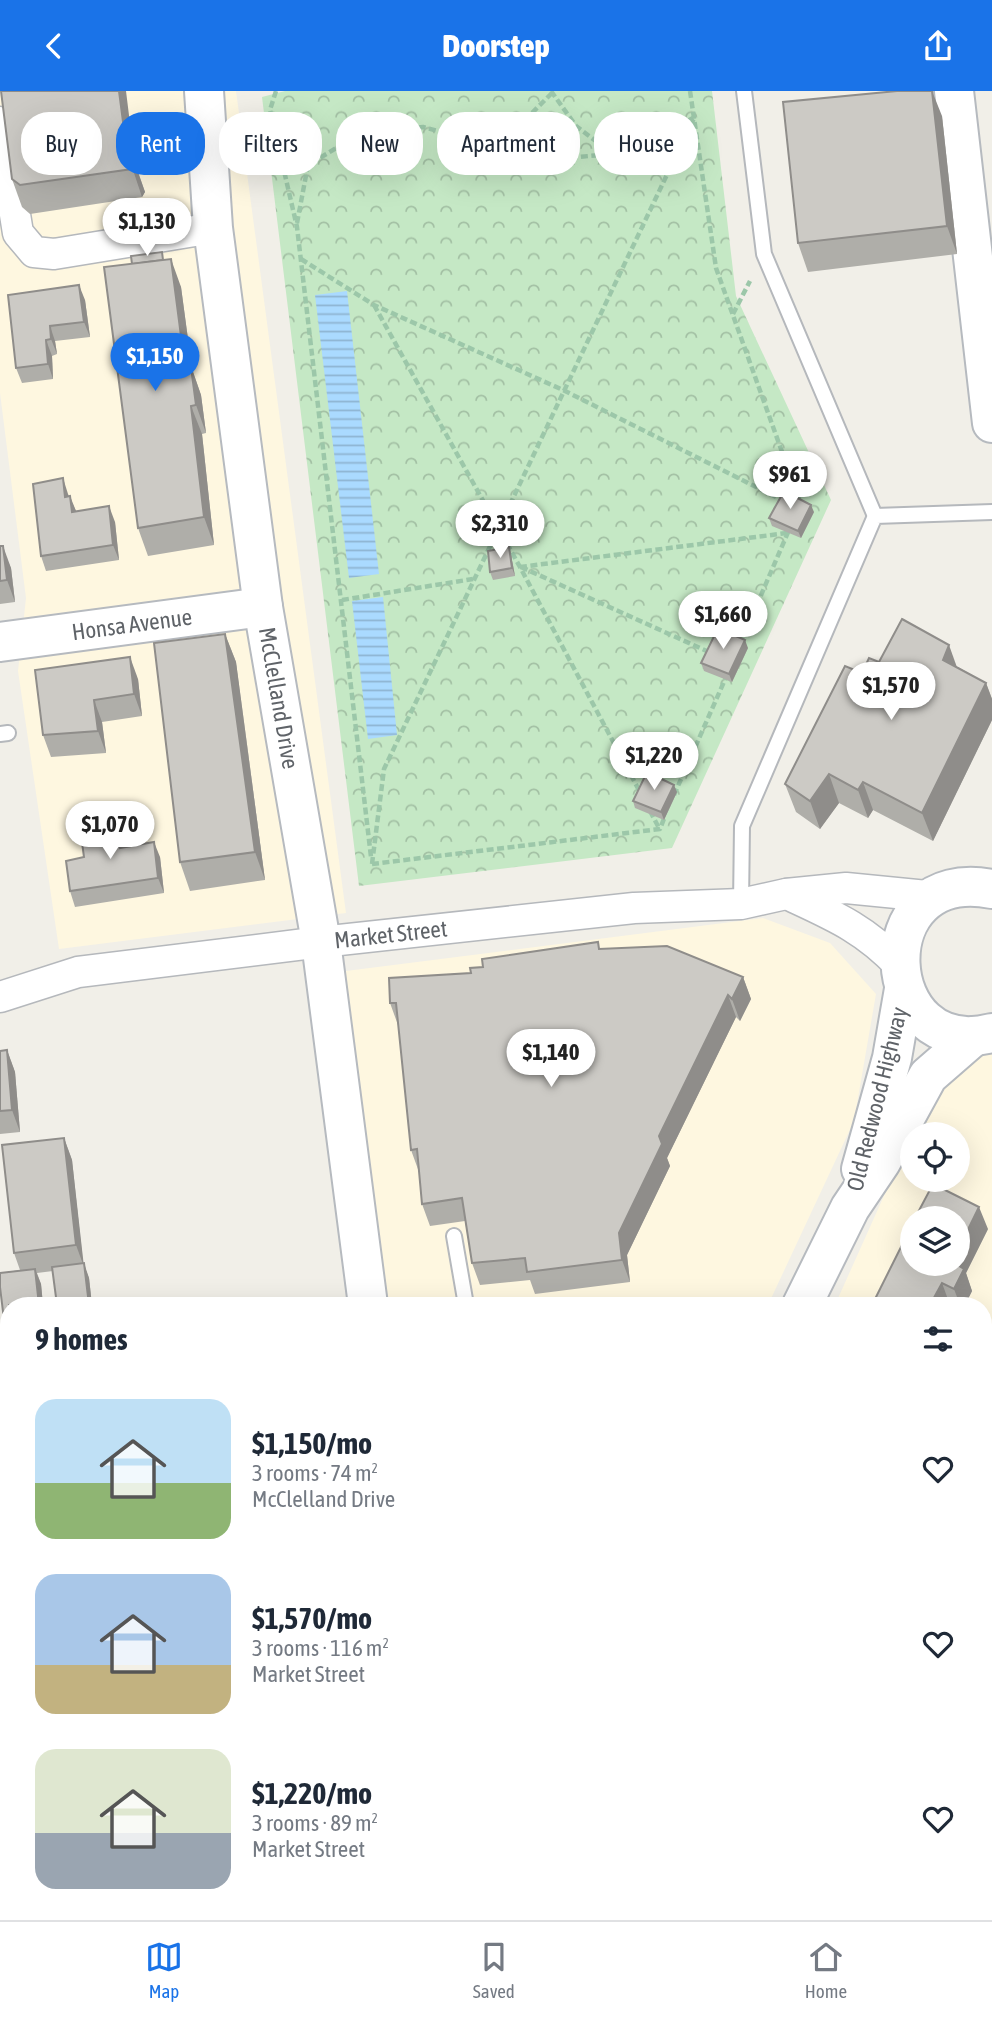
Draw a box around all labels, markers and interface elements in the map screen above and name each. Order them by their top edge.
icon: back [35,27,73,65]
text: Doorstep [442,27,550,64]
icon: share [919,27,957,65]
chip: Buy [21,112,102,175]
chip: Rent [116,112,205,175]
chip: Filters [219,112,322,175]
chip: New [336,112,423,175]
chip: Apartment [437,112,580,175]
chip: House [594,112,698,175]
pin: $1,130 [90,199,204,258]
text: $1,130 [119,208,176,234]
pin: $1,150 [98,334,212,393]
text: $1,150 [127,343,184,369]
pin: $961 [749,451,831,511]
text: $961 [769,461,811,487]
pin: $2,310 [443,501,557,560]
text: $2,310 [472,510,529,536]
pin: $1,660 [666,591,780,651]
text: $1,660 [695,601,752,627]
street label: Honsa Avenue [70,604,194,645]
street label: McClelland Drive [254,625,304,771]
pin: $1,570 [834,663,948,722]
text: $1,570 [863,672,920,698]
pin: $1,220 [597,733,711,792]
text: $1,220 [626,742,683,768]
pin: $1,070 [53,801,167,861]
text: $1,070 [82,811,139,837]
street label: Market Street [333,915,449,953]
street label: Old Redwood Highway [842,1004,912,1194]
pin: $1,140 [494,1030,608,1089]
text: $1,140 [523,1039,580,1065]
map controls [900,1122,970,1276]
button: locate [900,1122,970,1192]
button: layers [900,1206,970,1276]
icon: filters [919,1320,957,1358]
text: 9 homes [35,1322,128,1356]
text: $1,150/mo [252,1426,372,1460]
icon: home [91,1427,175,1511]
icon: heart [919,1450,957,1488]
text: 3 rooms · 74 m² [252,1460,378,1486]
text: McClelland Drive [252,1486,395,1512]
text: $1,570/mo [252,1601,372,1635]
icon: home [91,1602,175,1686]
icon: heart [919,1625,957,1663]
text: 3 rooms · 116 m² [252,1635,389,1661]
text: Market Street [252,1661,365,1687]
text: $1,220/mo [252,1776,372,1810]
icon: home [91,1777,175,1861]
icon: heart [919,1800,957,1838]
text: 3 rooms · 89 m² [252,1810,378,1836]
text: Market Street [252,1836,365,1862]
tab: Map [145,1938,183,2002]
tab: Saved [473,1938,515,2002]
tab: Home [805,1938,847,2002]

